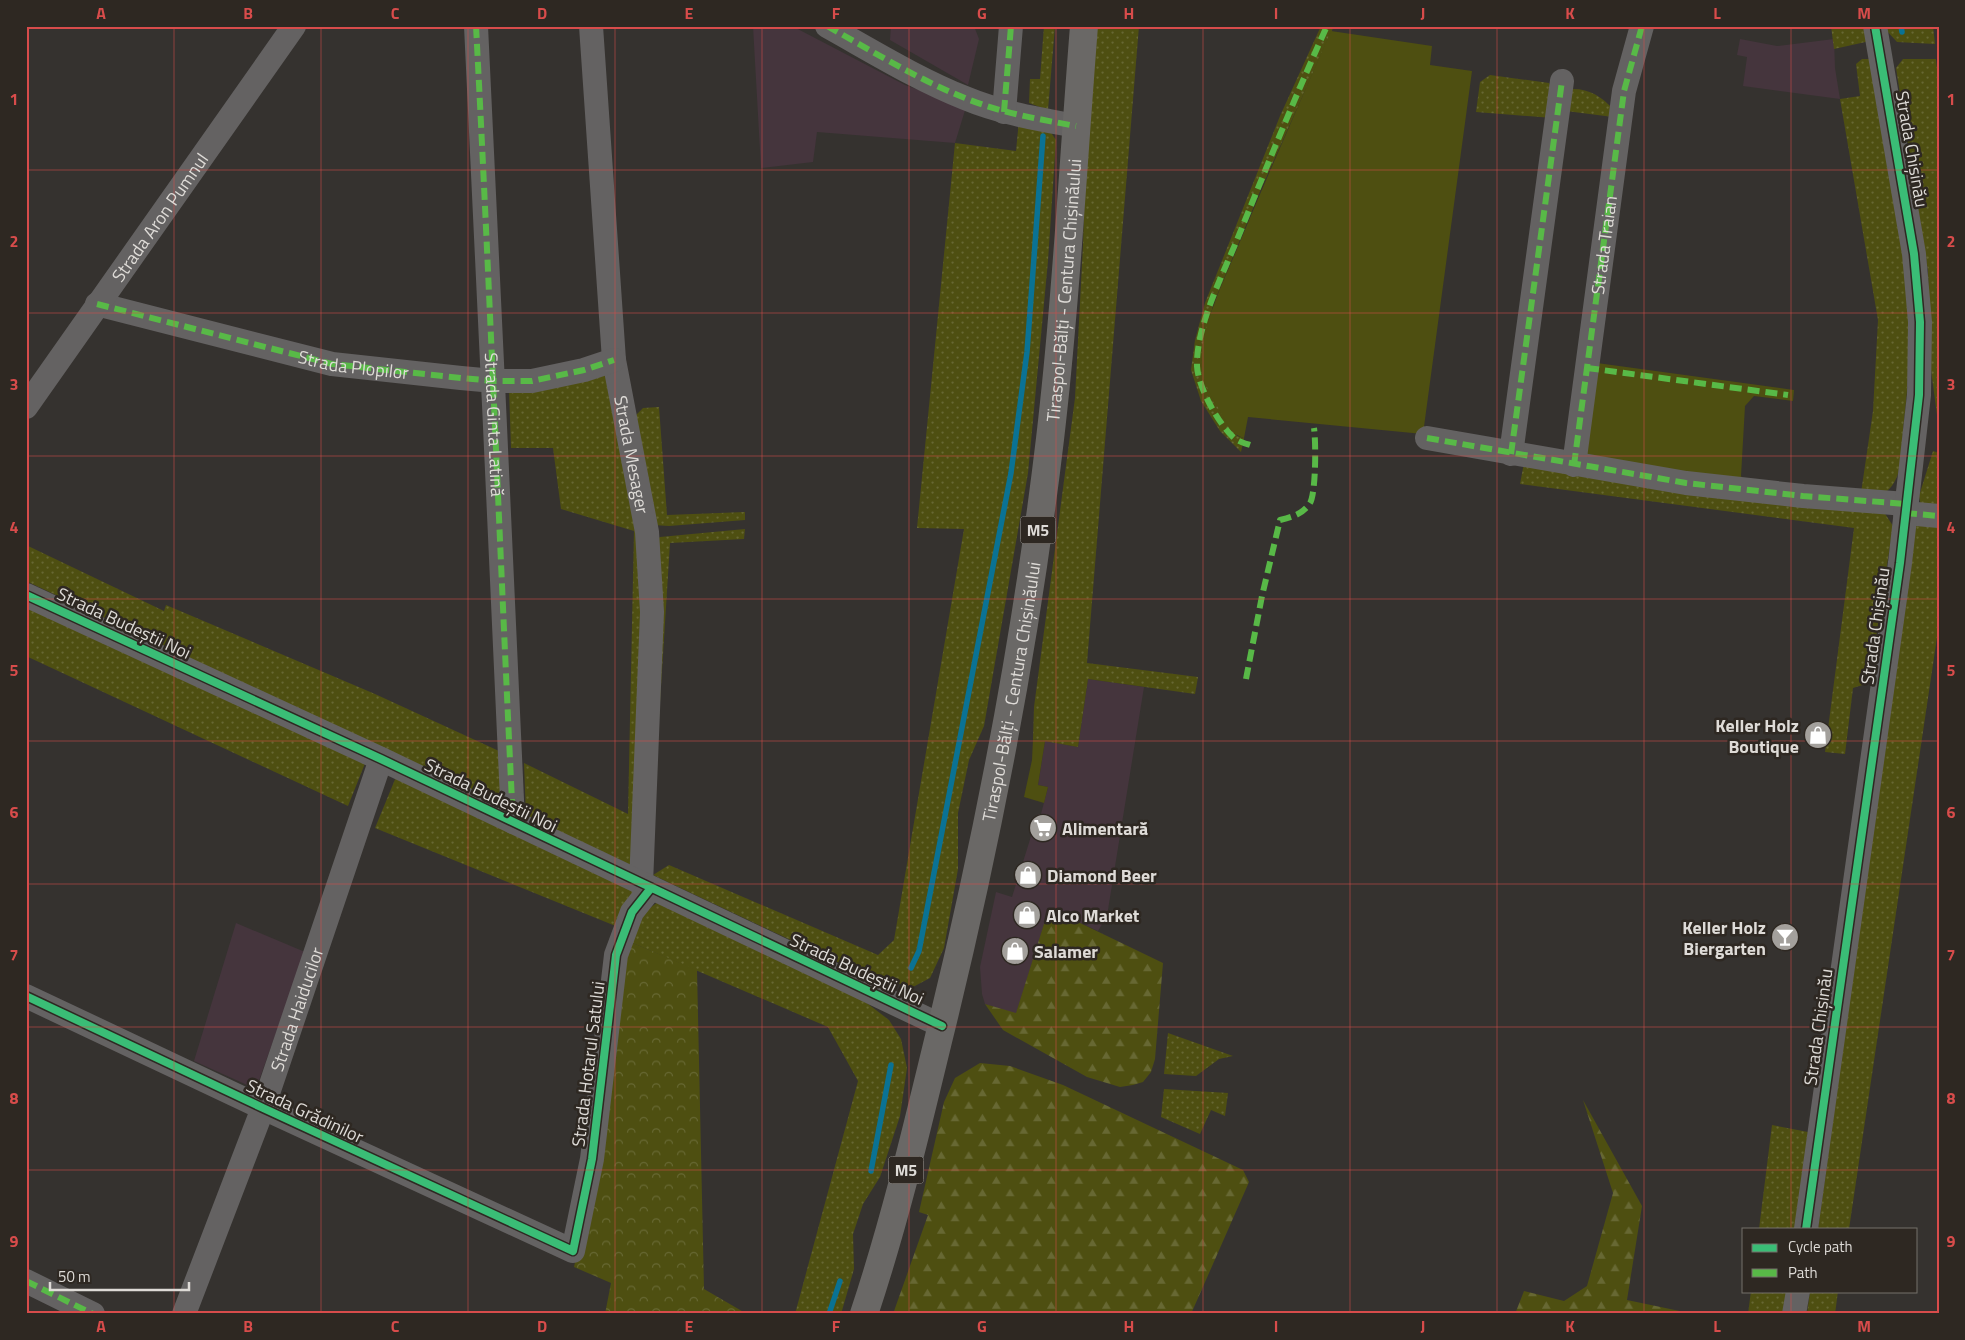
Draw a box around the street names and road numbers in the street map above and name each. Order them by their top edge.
street label: Strada Chișinău [1888,89,1936,209]
street label: Strada Aron Pumnul [105,147,214,287]
street label: Tiraspol-Bălţi - Centura Chișinăului [1039,158,1088,423]
street label: Strada Traian [1583,194,1623,296]
street label: Strada Plopilor [295,342,410,386]
street label: Strada Ginta Latină [478,352,512,497]
street label: Strada Mesager [608,393,657,516]
road number: M5 [1020,516,1056,544]
street label: Tiraspol-Bălţi - Centura Chișinăului [975,560,1047,824]
street label: Strada Chișinău [1853,566,1897,686]
street label: Strada Budeștii Noi [53,580,195,666]
street label: Strada Budeștii Noi [420,751,562,839]
street label: Strada Budeștii Noi [786,926,928,1012]
street label: Strada Haiducilor [263,943,330,1075]
street label: Strada Chișinău [1796,967,1840,1087]
street label: Strada Hotarul Satului [564,980,612,1148]
street label: Strada Grădinilor [242,1072,368,1150]
road number: M5 [888,1156,924,1184]

